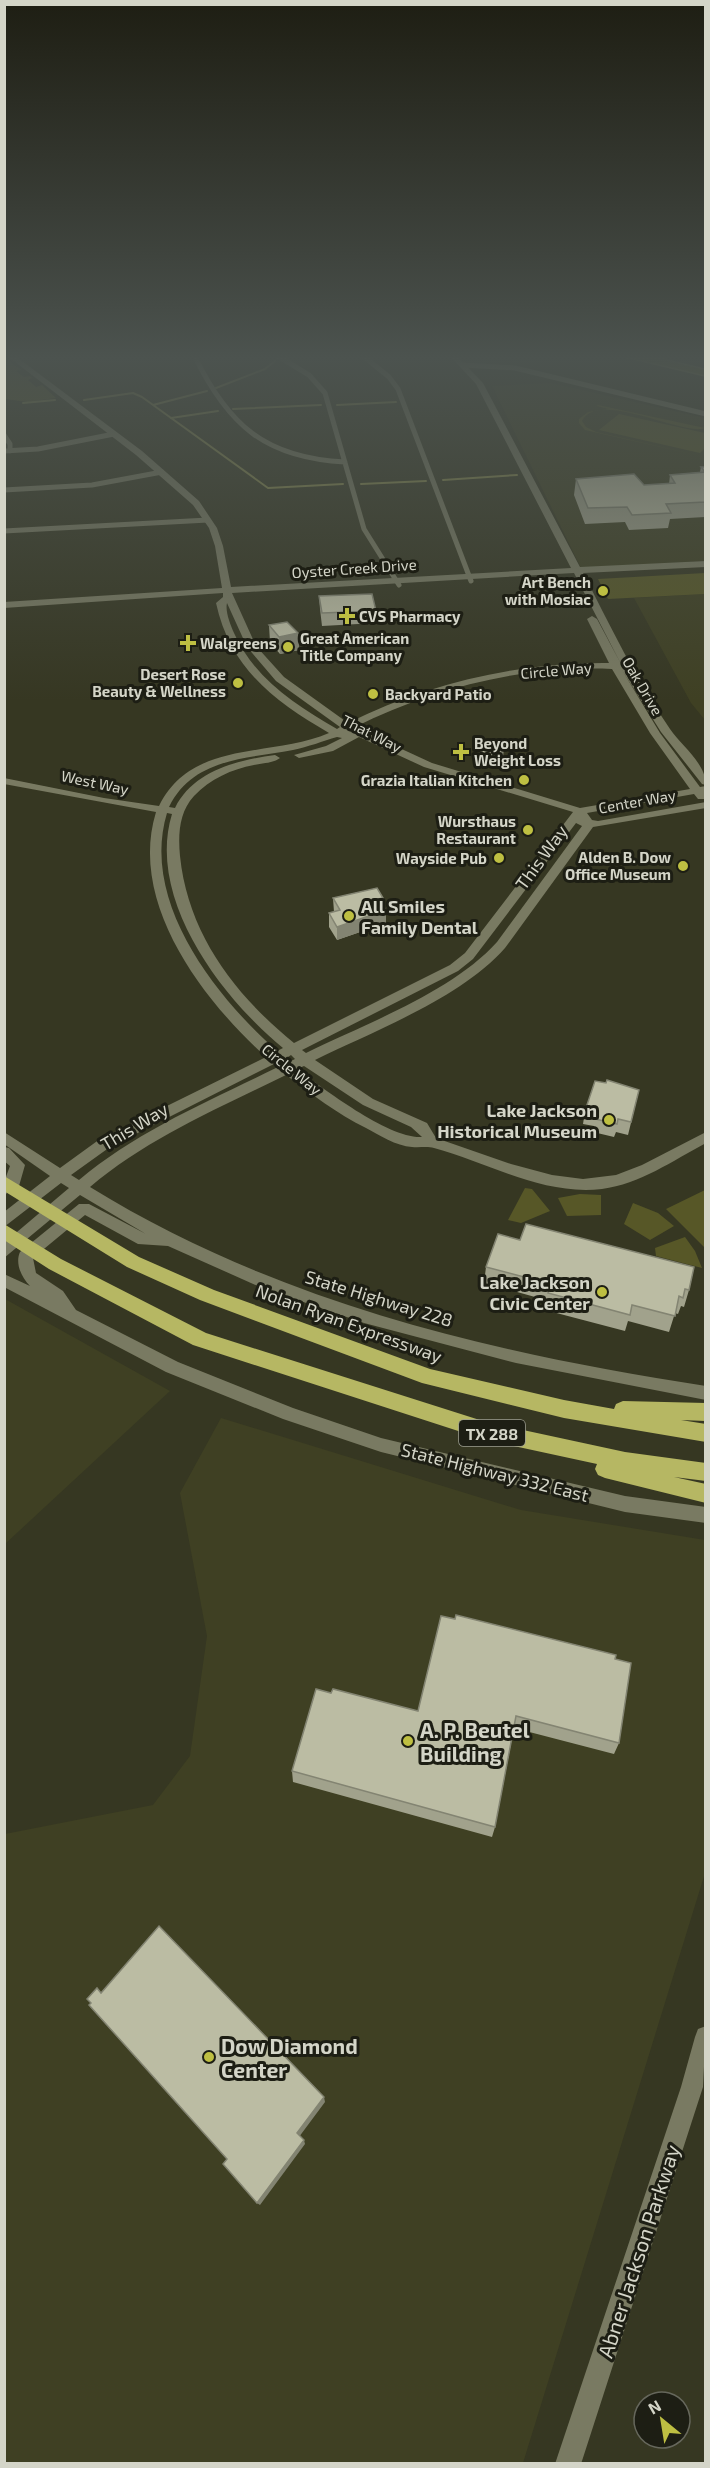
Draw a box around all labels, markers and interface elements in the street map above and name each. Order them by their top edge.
street label: Oyster Creek Drive [291,555,417,581]
place label: Art Bench with Mosiac [505,573,591,608]
marker: Art Bench with Mosiac [596,584,610,598]
place label: CVS Pharmacy [359,607,461,626]
marker: CVS Pharmacy [340,609,354,623]
place label: Great American Title Company [300,629,409,665]
place label: Walgreens [200,634,277,652]
marker: Walgreens [181,636,195,650]
marker: Great American Title Company [281,640,295,654]
street label: Oak Drive [619,653,667,719]
street label: Circle Way [520,658,592,682]
place label: Desert Rose Beauty & Wellness [92,665,226,701]
marker: Desert Rose Beauty & Wellness [231,676,245,690]
place label: Backyard Patio [385,685,492,704]
marker: Backyard Patio [366,687,380,701]
street label: That Way [339,710,405,756]
place label: Beyond Weight Loss [474,734,561,769]
marker: Beyond Weight Loss [452,743,470,761]
street label: West Way [60,766,131,798]
place label: Grazia Italian Kitchen [361,771,512,789]
marker: Grazia Italian Kitchen [517,773,531,787]
street label: Center Way [597,785,677,817]
place label: Wursthaus Restaurant [436,812,516,847]
street label: This Way [510,820,572,894]
marker: Wursthaus Restaurant [521,823,535,837]
place label: Alden B. Dow Office Museum [565,848,671,883]
place label: Wayside Pub [396,849,487,868]
marker: Wayside Pub [492,851,506,865]
marker: Alden B. Dow Office Museum [676,859,690,873]
place label: All Smiles Family Dental [361,895,478,938]
marker: All Smiles Family Dental [342,909,356,923]
street label: Circle Way [259,1040,325,1098]
street label: This Way [96,1097,172,1155]
place label: Lake Jackson Historical Museum [437,1099,597,1142]
marker: Lake Jackson Historical Museum [602,1113,616,1127]
street label: State Highway 228 [303,1265,455,1331]
place label: Lake Jackson Civic Center [479,1271,590,1314]
street label: Nolan Ryan Expressway [253,1279,446,1367]
marker: Lake Jackson Civic Center [595,1285,609,1299]
road number: TX 288 [459,1420,525,1446]
street label: State Highway 332 East [399,1438,591,1506]
place label: A. P. Beutel Building [420,1717,530,1766]
marker: A. P. Beutel Building [401,1734,415,1748]
place label: Dow Diamond Center [221,2033,358,2082]
marker: Dow Diamond Center [202,2050,216,2064]
street label: Abner Jackson Parkway [592,2141,684,2361]
north arrow [632,2390,692,2450]
text: N [644,2395,664,2418]

